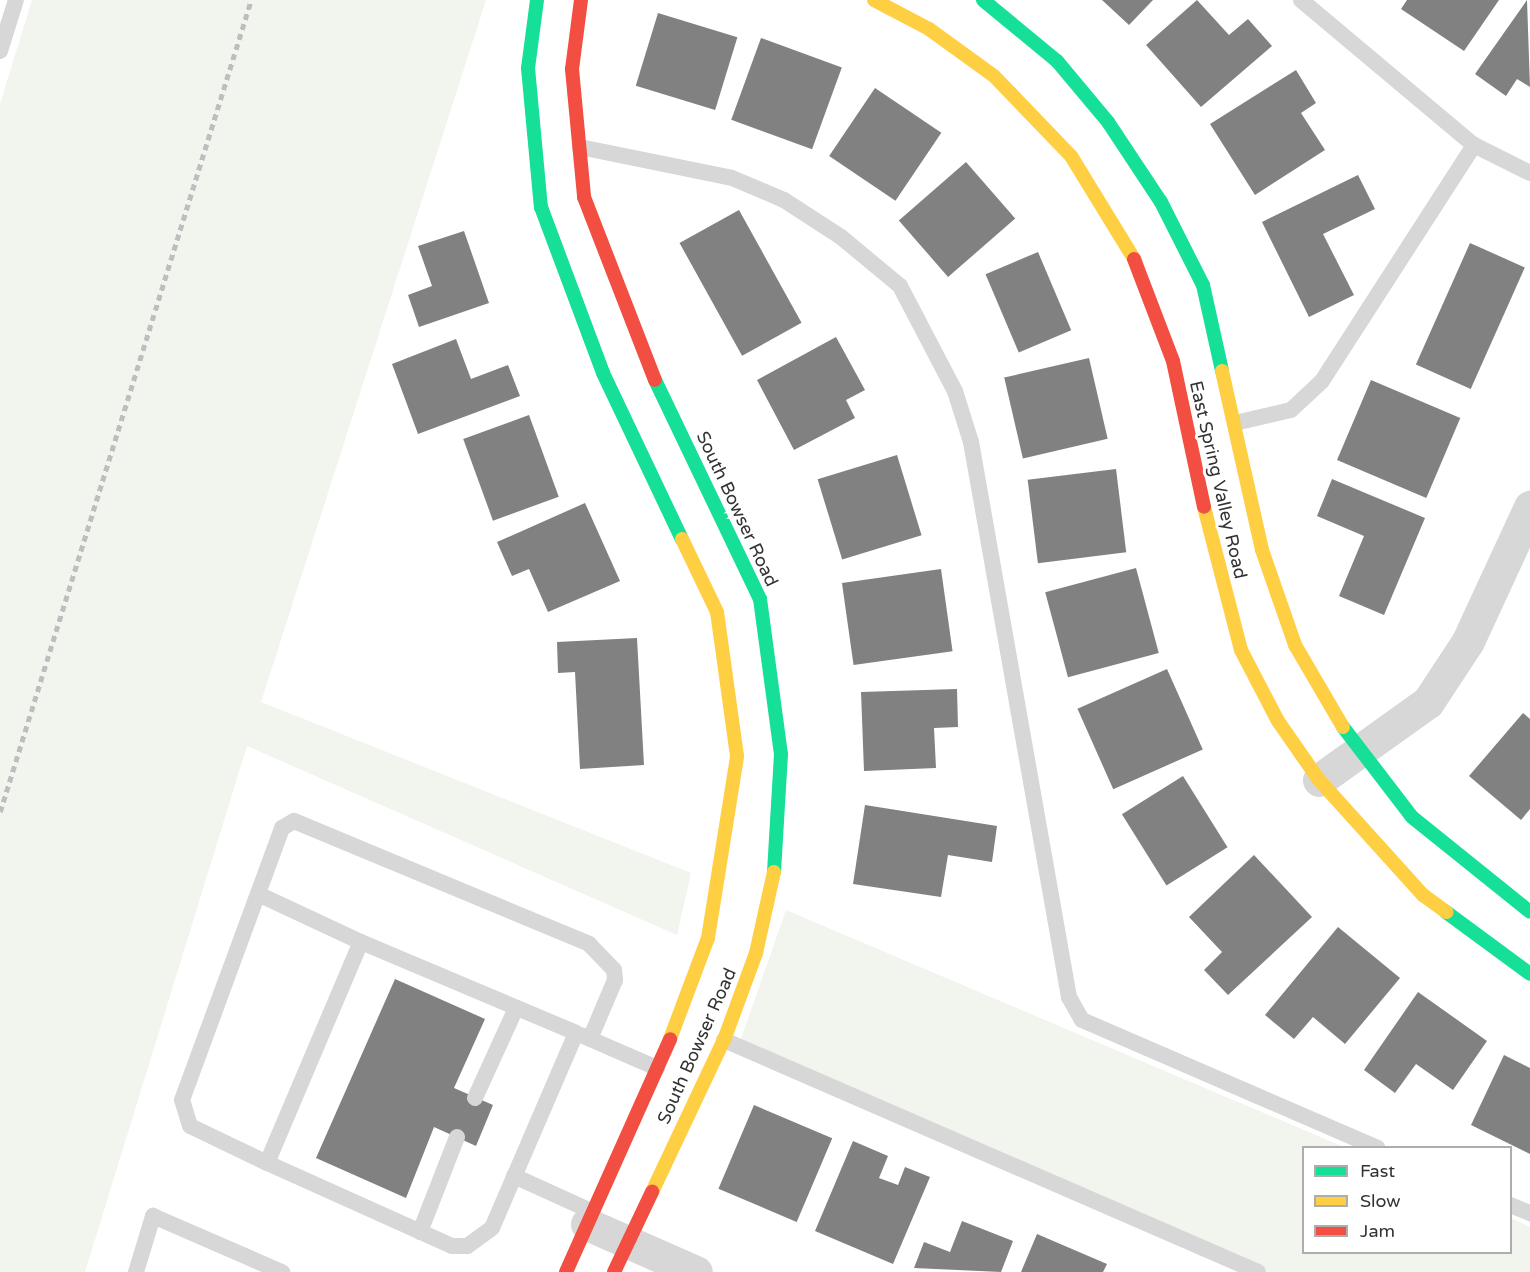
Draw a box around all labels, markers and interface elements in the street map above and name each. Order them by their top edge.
street label: East Spring Valley Road [1185,379,1251,581]
street label: South Bowser Road [692,428,782,590]
street label: South Bowser Road [653,965,741,1127]
legend [1302,1146,1512,1254]
text: Fast [1360,1160,1395,1182]
text: Slow [1360,1190,1401,1212]
text: Jam [1360,1220,1395,1242]

